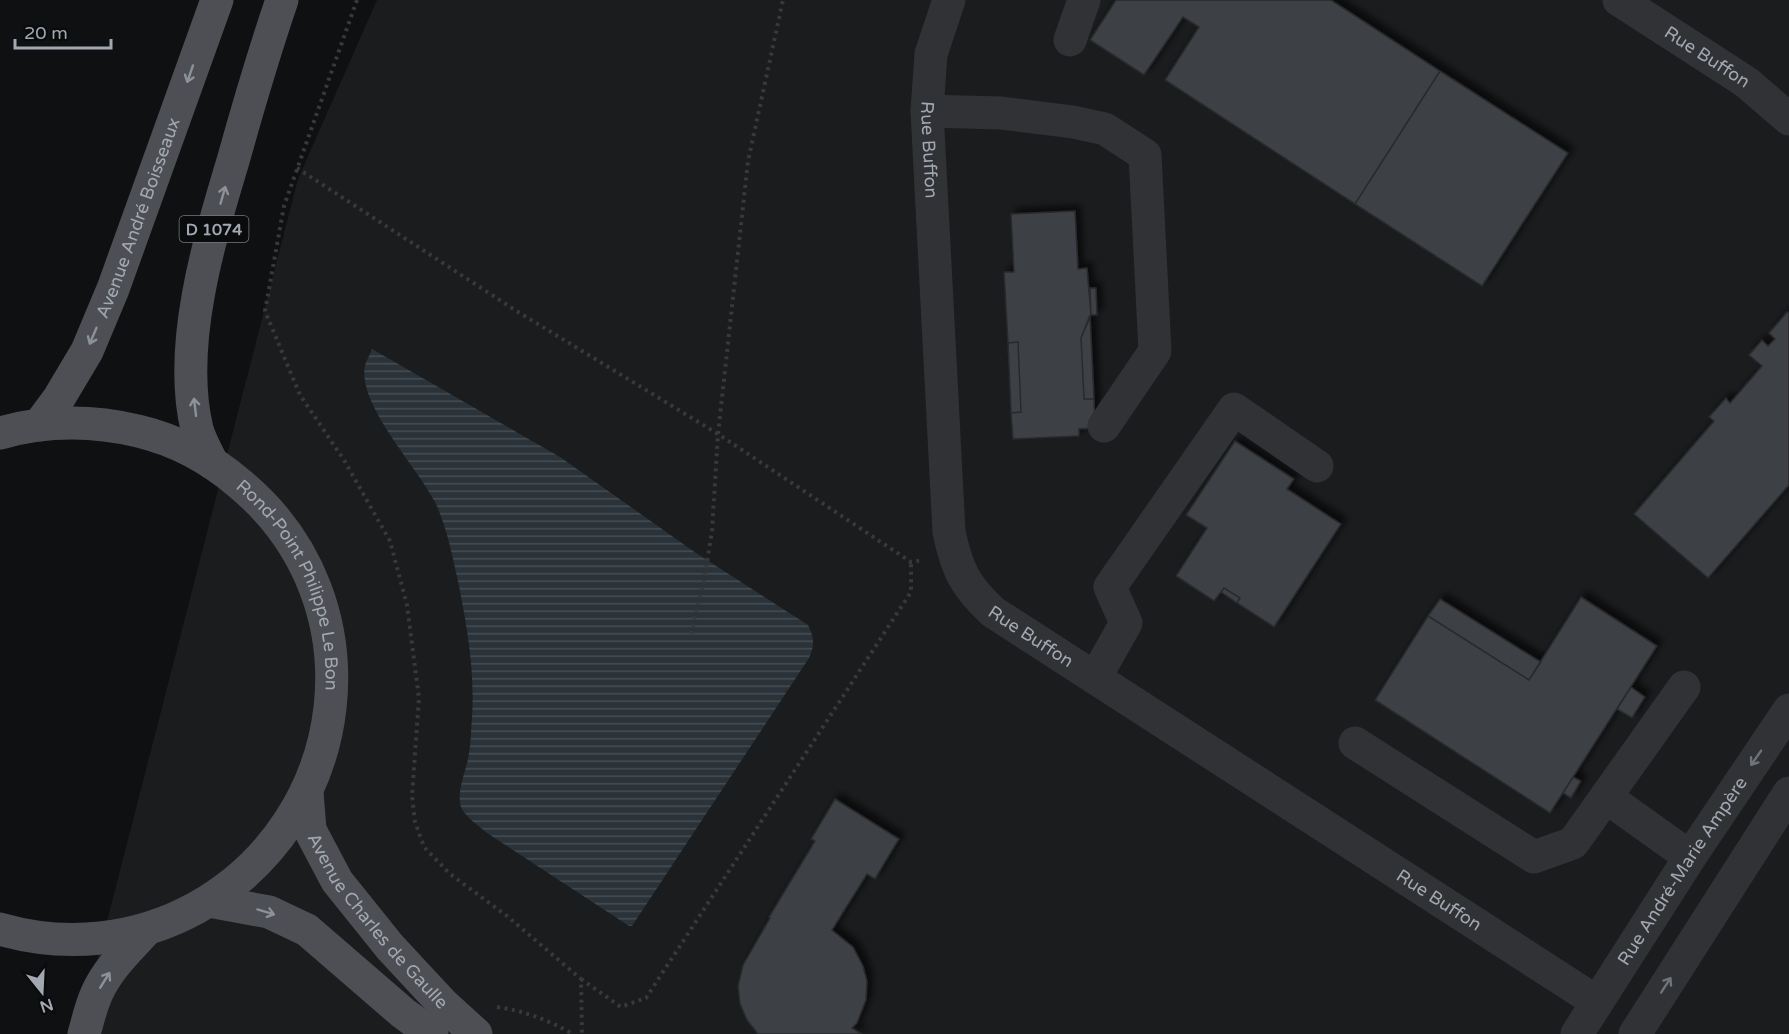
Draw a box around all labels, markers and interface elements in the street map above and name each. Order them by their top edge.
scale bar [15,12,111,50]
street label: Rue Buffon [1660,21,1754,93]
text: 20 m [24,22,68,44]
one-way arrow [183,65,194,83]
street label: Rue Buffon [916,101,943,199]
street label: Avenue André Boisseaux [91,114,185,321]
one-way arrow [218,186,229,205]
road number: D 1074 [180,216,248,242]
one-way arrow [87,326,98,345]
one-way arrow [189,398,200,418]
street label: Rond-Point Philippe Le Bon [232,475,343,691]
street label: Rue Buffon [984,601,1078,672]
one-way arrow [1749,750,1762,766]
street label: Rue André-Marie Ampère [1613,773,1752,969]
street label: Avenue Charles de Gaulle [303,829,453,1013]
street label: Rue Buffon [1392,864,1486,936]
one-way arrow [256,907,275,918]
north arrow [12,962,72,1022]
one-way arrow [99,972,111,989]
one-way arrow [1661,977,1673,994]
text: N [37,994,56,1017]

